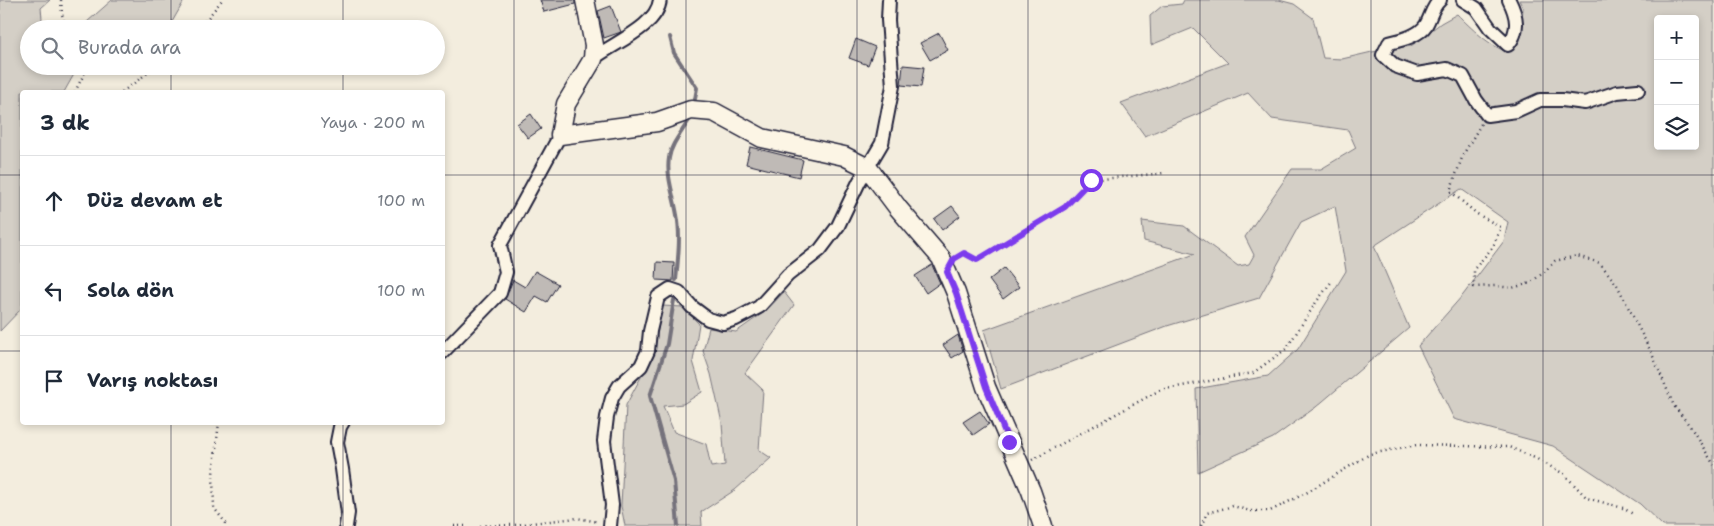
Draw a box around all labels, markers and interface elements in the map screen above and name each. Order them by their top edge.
map controls [1654,15,1699,150]
button: + [1654,15,1699,60]
search box [20,20,445,75]
icon: search [38,34,66,62]
text: Burada ara [78,35,181,60]
button: − [1654,60,1699,105]
button: layers [1654,105,1699,150]
text: 3 dk [40,109,90,137]
text: Yaya · 200 m [321,112,425,133]
route start [1080,169,1103,192]
icon: ahead [40,187,68,215]
text: Düz devam et [87,188,223,213]
text: 100 m [377,190,425,211]
icon: left [40,277,68,305]
text: Sola dön [87,278,174,303]
text: 100 m [377,280,425,301]
icon: arrive [40,367,68,395]
text: Varış noktası [87,368,218,393]
route end [998,431,1021,454]

